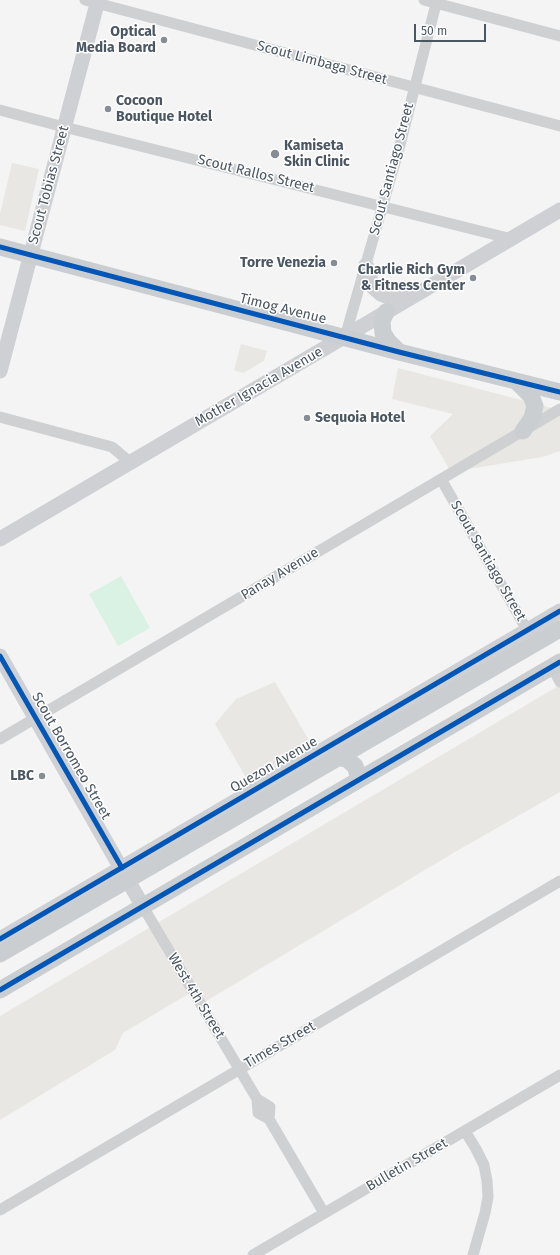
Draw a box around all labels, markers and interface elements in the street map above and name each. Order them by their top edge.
scale bar [416,16,488,42]
place label: Optical Media Board [76,24,156,56]
text: 50 m [421,24,447,38]
marker: Optical Media Board [159,35,169,45]
street label: Scout Limbaga Street [255,38,389,88]
place label: Cocoon Boutique Hotel [116,93,212,126]
street label: Scout Santiago Street [366,101,418,237]
marker: Cocoon Boutique Hotel [103,104,113,114]
street label: Scout Tobias Street [25,124,73,246]
place label: Kamiseta Skin Clinic [284,138,350,170]
marker: Kamiseta Skin Clinic [269,148,281,160]
street label: Scout Rallos Street [196,151,316,197]
place label: Torre Venezia [240,255,326,271]
marker: Torre Venezia [329,258,339,268]
place label: Charlie Rich Gym & Fitness Center [358,262,465,294]
marker: Charlie Rich Gym & Fitness Center [468,273,478,283]
street label: Timog Avenue [238,290,328,328]
street label: Mother Ignacia Avenue [192,344,326,430]
place label: Sequoia Hotel [315,410,405,426]
marker: Sequoia Hotel [302,413,312,423]
street label: Scout Santiago Street [447,498,529,624]
street label: Panay Avenue [238,544,322,604]
street label: Scout Borromeo Street [28,689,114,823]
street label: Quezon Avenue [227,733,321,797]
place label: LBC [10,768,34,784]
marker: LBC [37,771,47,781]
street label: West 4th Street [164,950,228,1042]
street label: Times Street [242,1018,318,1072]
street label: Bulletin Street [363,1135,451,1195]

